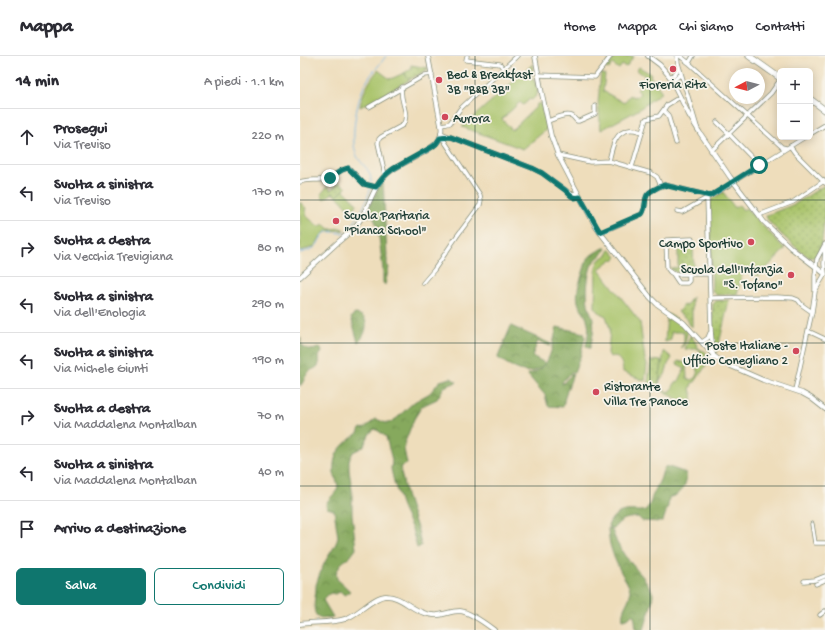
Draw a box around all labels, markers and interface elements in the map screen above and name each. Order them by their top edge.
text: Mappa [20,16,73,39]
text: Home [563,19,596,36]
text: Mappa [618,19,657,36]
text: Chi siamo [679,19,734,36]
text: Contatti [756,19,805,36]
marker: Fioreria Rita [668,64,678,74]
place label: Bed & Breakfast 3B "B&B 3B" [446,68,534,98]
north arrow [729,68,765,104]
map controls [777,68,813,140]
button: + [777,68,813,104]
text: 14 min [16,72,59,92]
text: A piedi · 1.1 km [204,75,284,90]
marker: Bed & Breakfast 3B "B&B 3B" [434,75,444,85]
place label: Fioreria Rita [638,78,707,93]
button: − [777,104,813,140]
marker: Aurora [440,112,450,122]
place label: Aurora [453,112,491,127]
text: Prosegui [54,120,107,138]
icon: ahead [16,126,38,148]
text: 220 m [252,129,284,144]
text: Via Treviso [54,138,111,153]
route start [750,156,768,174]
route end [321,169,339,187]
text: Svolta a sinistra [54,176,153,194]
icon: left [16,182,38,204]
text: 170 m [252,185,284,200]
text: Via Treviso [54,194,111,209]
place label: Scuola Paritaria "Pianca School" [344,209,430,239]
marker: Scuola Paritaria "Pianca School" [331,216,341,226]
text: Svolta a destra [54,232,150,250]
place label: Campo Sportivo [659,237,743,252]
marker: Campo Sportivo [746,237,756,247]
icon: right [16,238,38,260]
text: 80 m [257,241,284,256]
text: Via Vecchia Trevigiana [54,250,173,265]
place label: Scuola dell'Infanzia "S. Tofano" [681,263,784,293]
marker: Scuola dell'Infanzia "S. Tofano" [786,270,796,280]
text: Svolta a sinistra [54,288,153,306]
icon: left [16,294,38,316]
text: 290 m [251,297,284,312]
text: Via dell'Enologia [54,306,146,321]
place label: Poste Italiane - Ufficio Conegliano 2 [683,339,789,369]
text: Svolta a sinistra [54,344,153,362]
marker: Poste Italiane - Ufficio Conegliano 2 [791,346,801,356]
icon: left [16,350,38,372]
text: 190 m [253,353,284,368]
text: Via Michele Giunti [54,362,148,377]
place label: Ristorante Villa Tre Panoce [603,380,688,410]
marker: Ristorante Villa Tre Panoce [591,387,601,397]
text: Svolta a destra [54,400,150,418]
icon: right [16,406,38,428]
text: 70 m [258,409,284,424]
text: Via Maddalena Montalban [54,418,197,433]
text: Svolta a sinistra [54,456,153,474]
icon: left [16,462,38,484]
text: 40 m [258,465,284,480]
text: Via Maddalena Montalban [54,474,197,489]
icon: arrive [16,518,38,540]
text: Arrivo a destinazione [54,520,186,538]
button: Salva [16,568,146,605]
button: Condividi [154,568,284,605]

